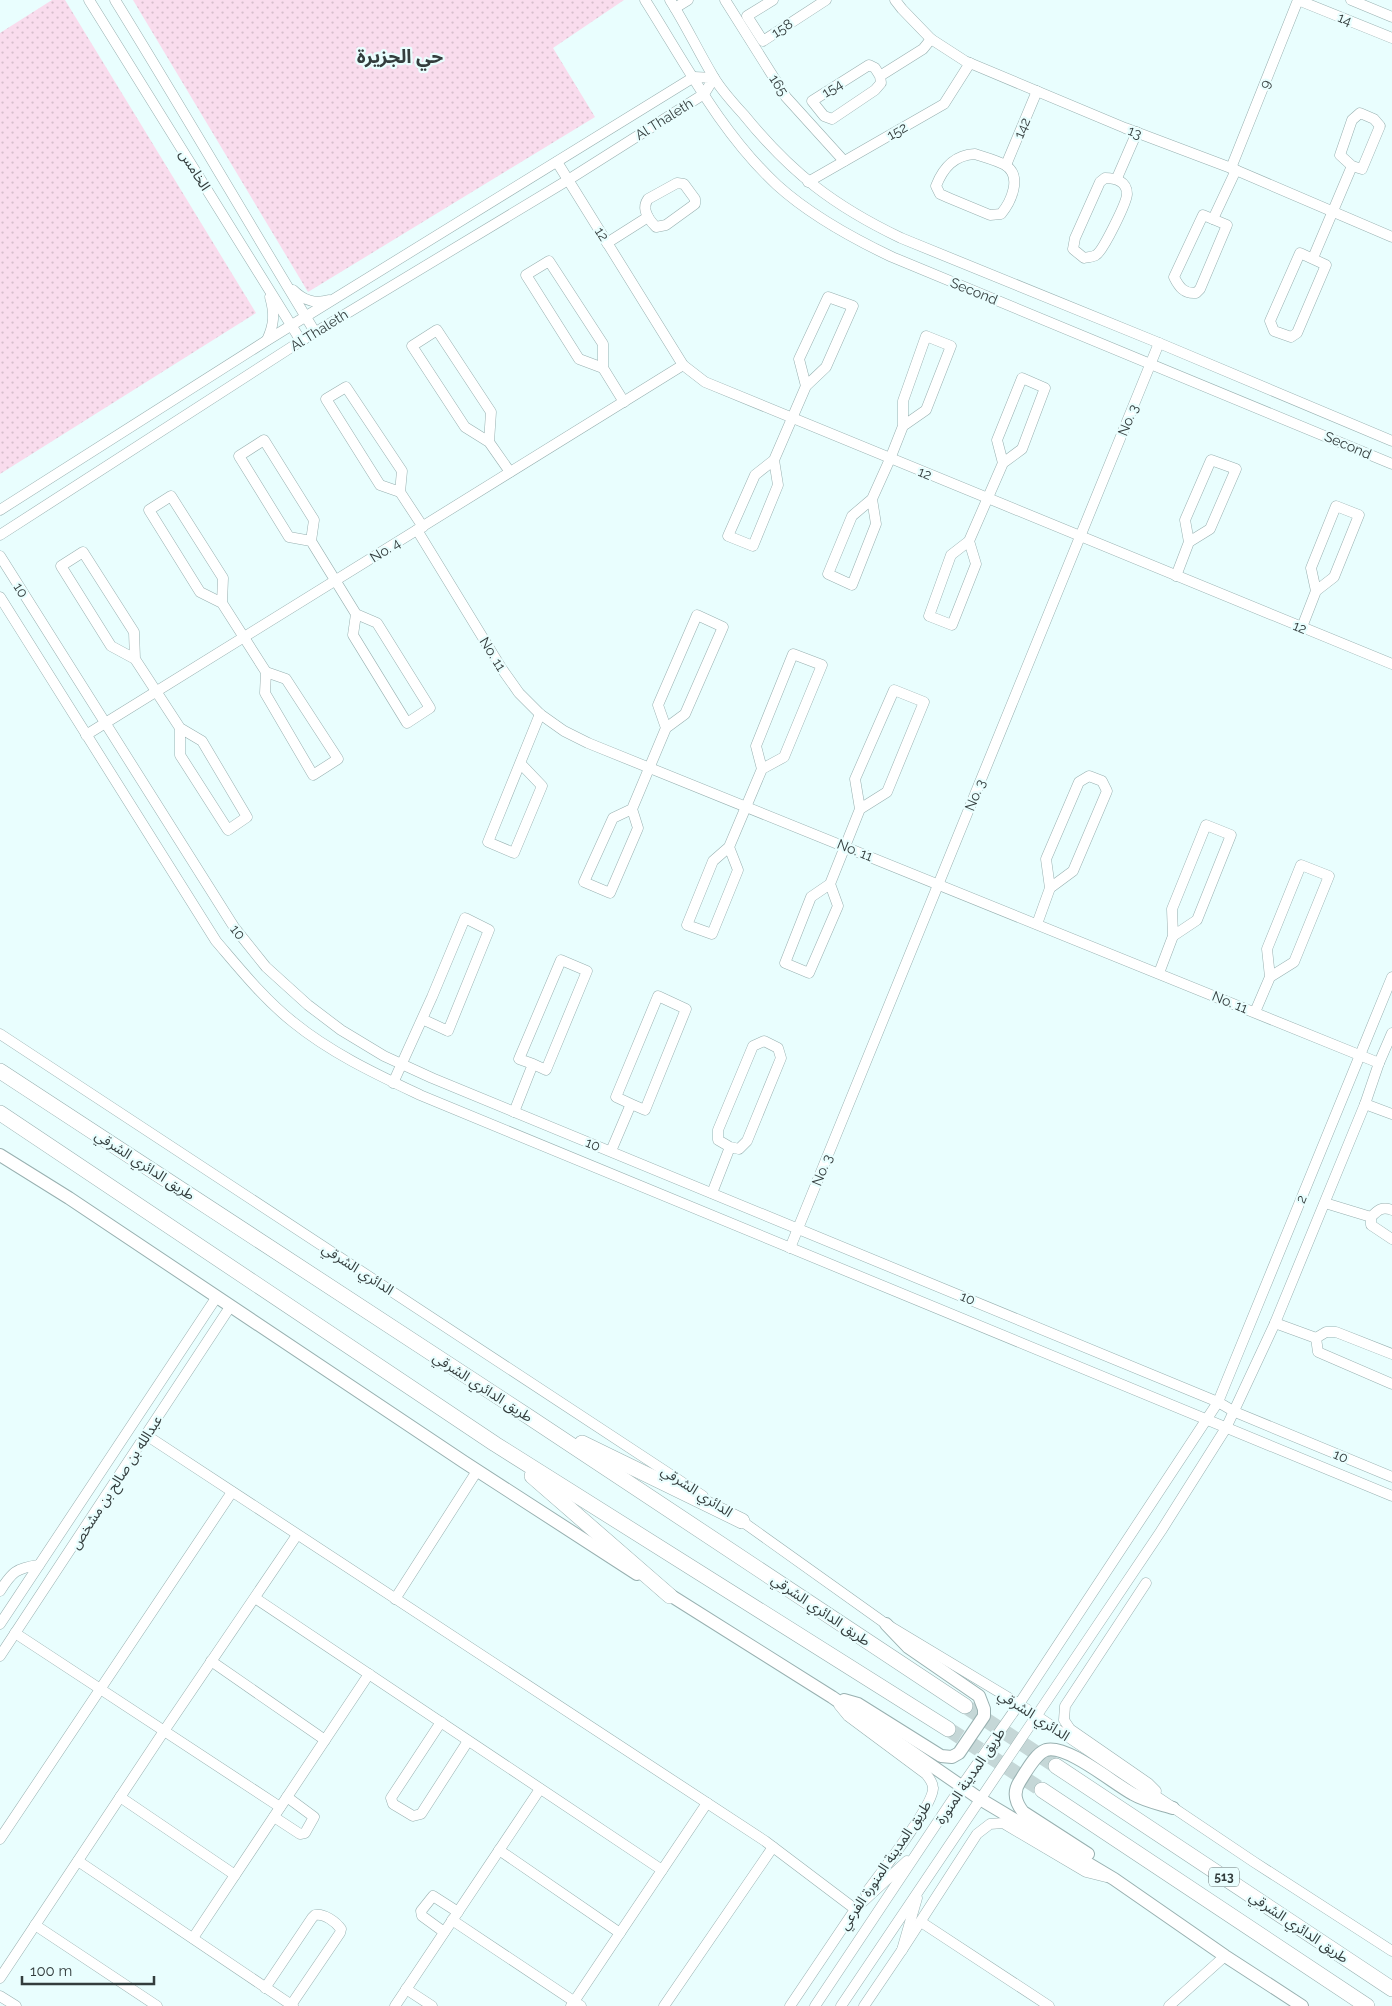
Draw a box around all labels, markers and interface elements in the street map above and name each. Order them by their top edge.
street label: 14 [1336,9,1355,29]
street label: 158 [768,15,796,41]
district label: حي الجزيرة [357,45,443,71]
street label: 165 [766,71,792,99]
street label: 154 [819,75,846,100]
street label: 9 [1256,77,1274,91]
street label: Al Thaleth [632,95,696,143]
street label: 142 [1011,115,1033,141]
street label: 152 [884,119,910,143]
street label: 13 [1126,122,1144,142]
street label: الخامس [175,147,214,194]
street label: 12 [592,224,612,244]
street label: Second [948,274,1000,308]
street label: Al Thaleth [287,306,351,354]
street label: No. 3 [1115,402,1141,438]
street label: Second [1322,428,1374,462]
street label: 12 [916,463,934,483]
street label: No. 4 [367,534,403,565]
street label: 10 [10,580,32,600]
street label: 12 [1291,617,1309,637]
street label: No. 11 [476,634,510,674]
street label: No. 3 [962,777,988,813]
street label: No. 11 [835,836,875,864]
street label: 10 [227,921,249,943]
street label: No. 11 [1210,988,1250,1016]
street label: طريق الدائري الشرقي [90,1127,198,1206]
street label: 10 [583,1134,603,1154]
street label: No. 3 [809,1152,835,1188]
street label: 2 [1292,1193,1310,1205]
street label: الدائري الشرقي [318,1240,397,1301]
street label: 10 [958,1288,978,1308]
street label: طريق الدائري الشرقي [428,1349,536,1428]
street label: عبدالله بن صالح بن مشخص [67,1412,168,1553]
street label: 10 [1331,1446,1351,1466]
street label: الدائري الشرقي [657,1462,736,1523]
street label: طريق الدائري الشرقي [767,1571,873,1652]
street label: الدائري الشرقي [994,1686,1073,1747]
street label: طريق المدينة المنورة [932,1725,1010,1828]
street label: طريق المدينة المنورة الفرعي [836,1797,937,1934]
road number: 513 [1209,1868,1239,1886]
street label: طريق الدائري الشرقي [1245,1888,1351,1969]
scale bar [22,1954,155,1986]
text: 100 m [30,1962,72,1980]

